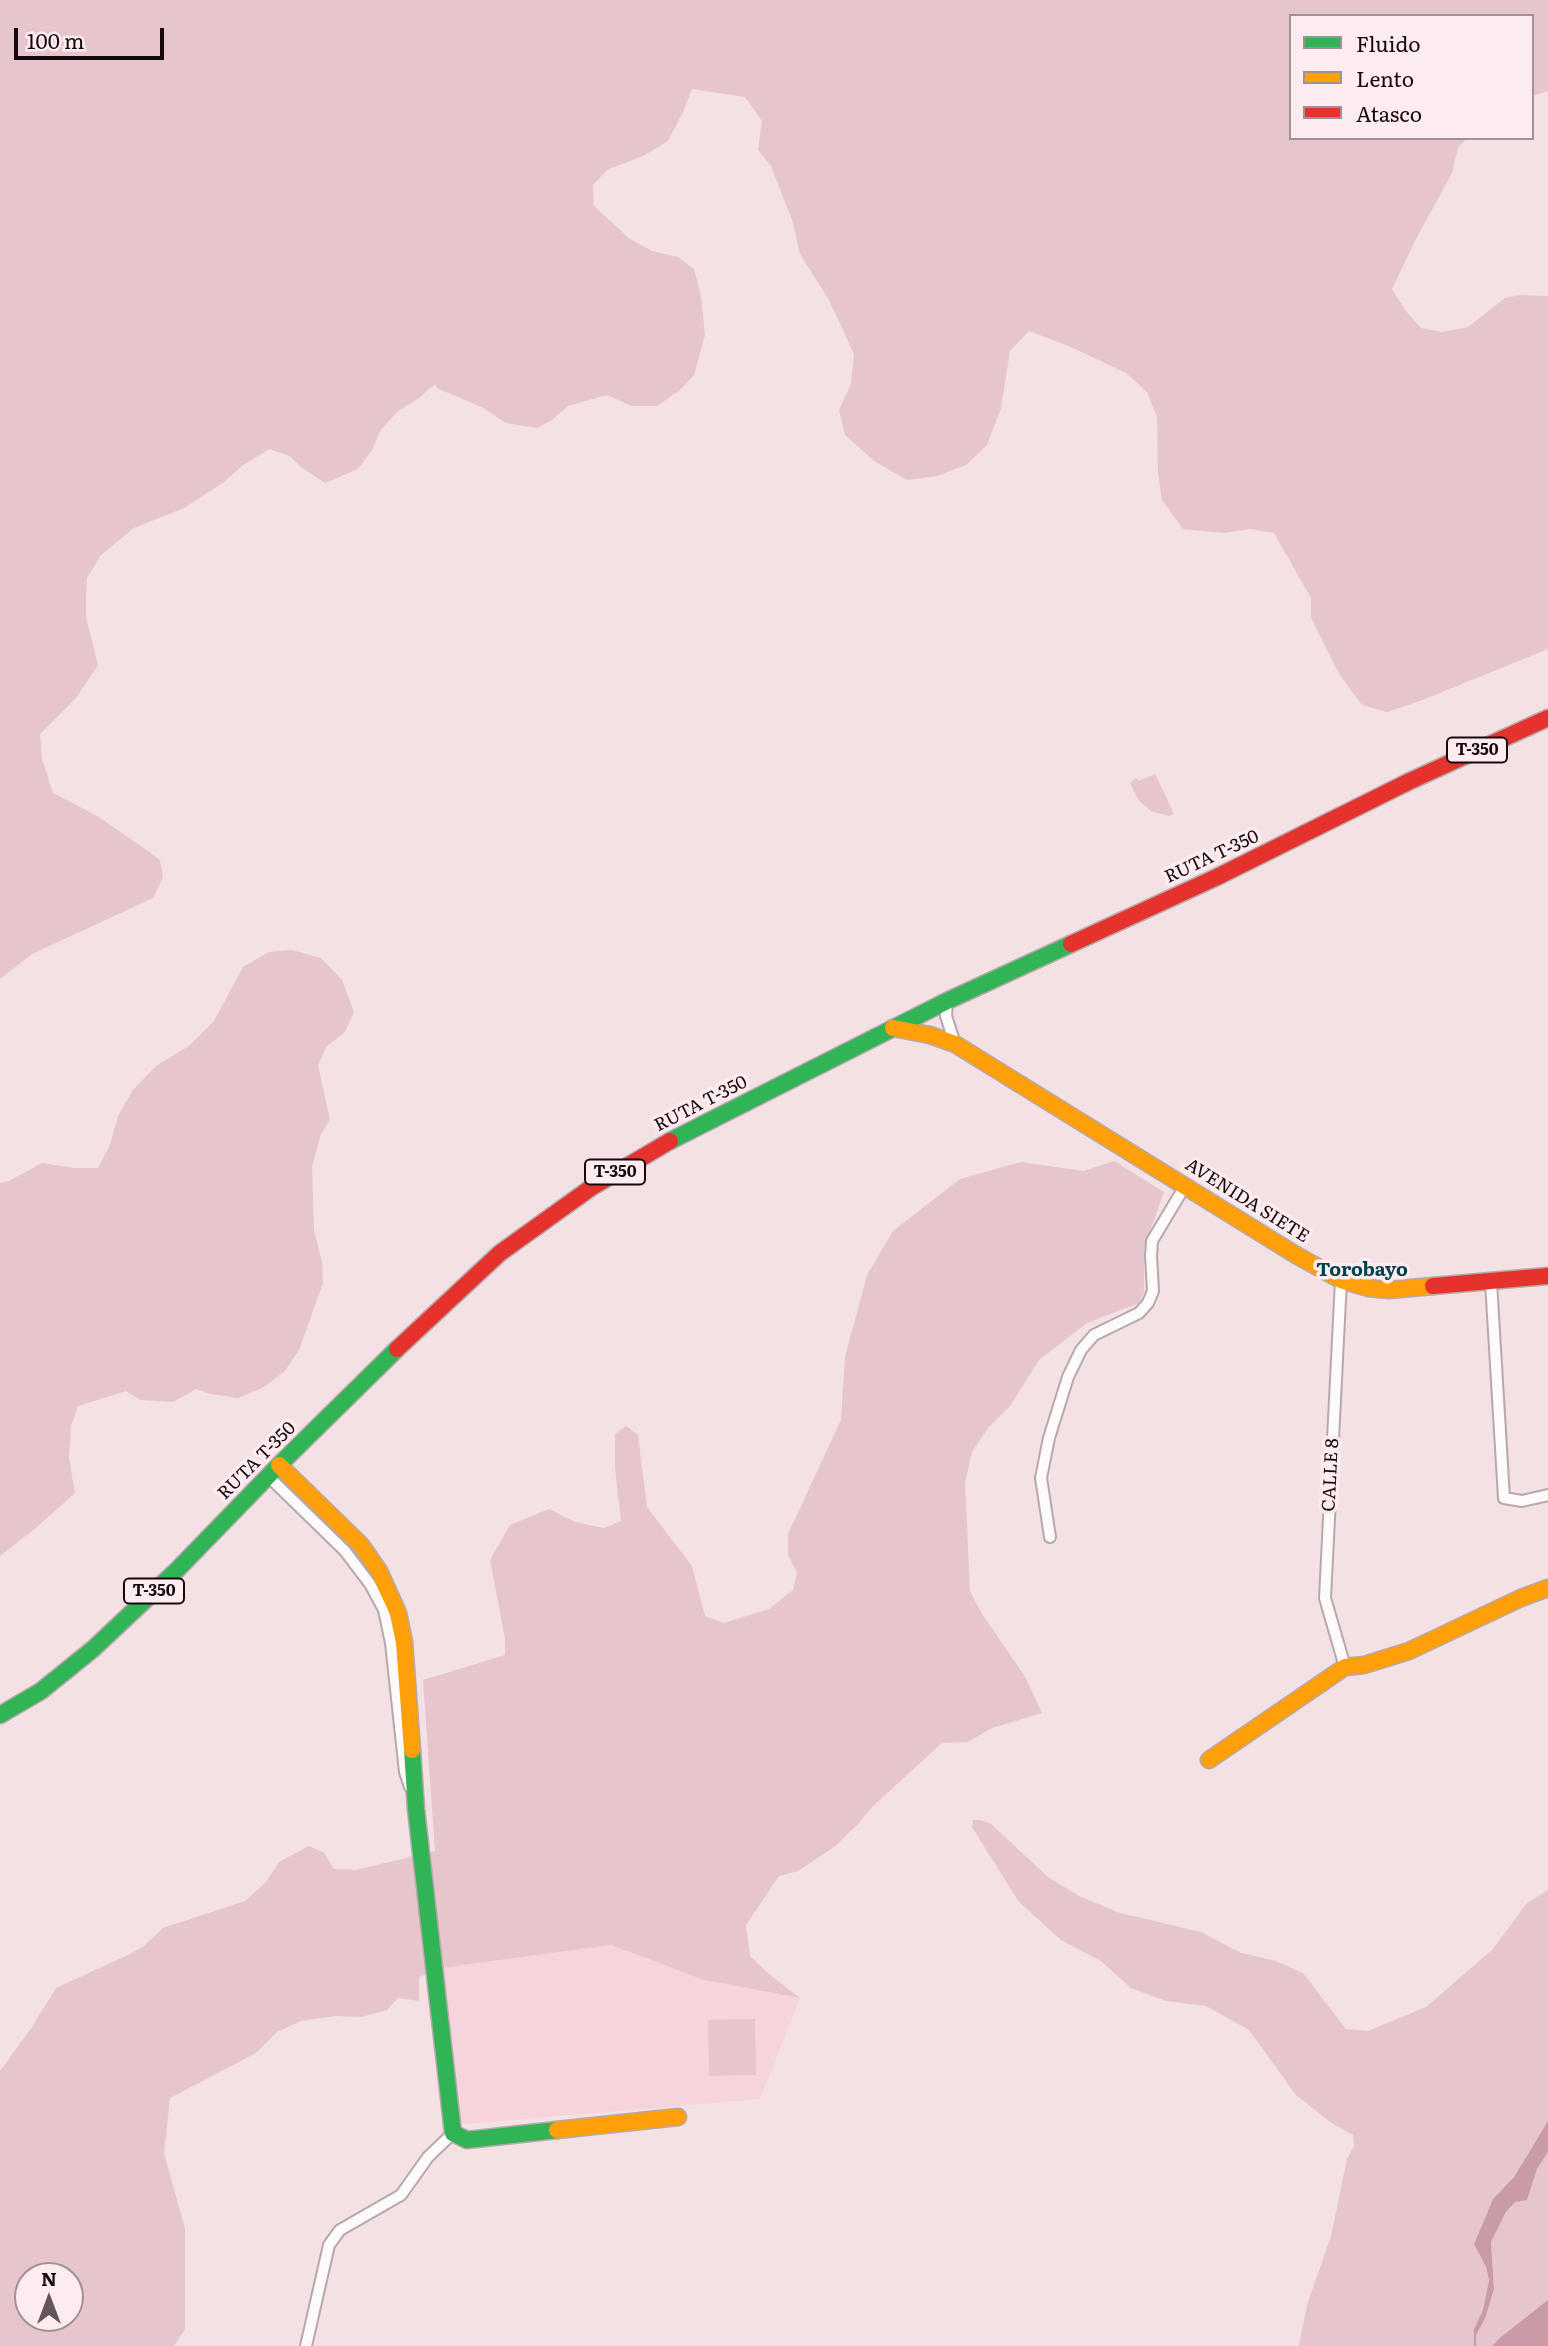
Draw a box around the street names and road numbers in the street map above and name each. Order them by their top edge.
road number: T-350 [1447,737,1507,762]
street label: RUTA T-350 [1161,826,1263,888]
street label: RUTA T-350 [651,1071,751,1137]
street label: AVENIDA SIETE [1181,1154,1313,1248]
road number: T-350 [585,1160,645,1184]
street label: RUTA T-350 [214,1418,300,1504]
street label: CALLE 8 [1318,1438,1344,1512]
road number: T-350 [124,1578,184,1604]

